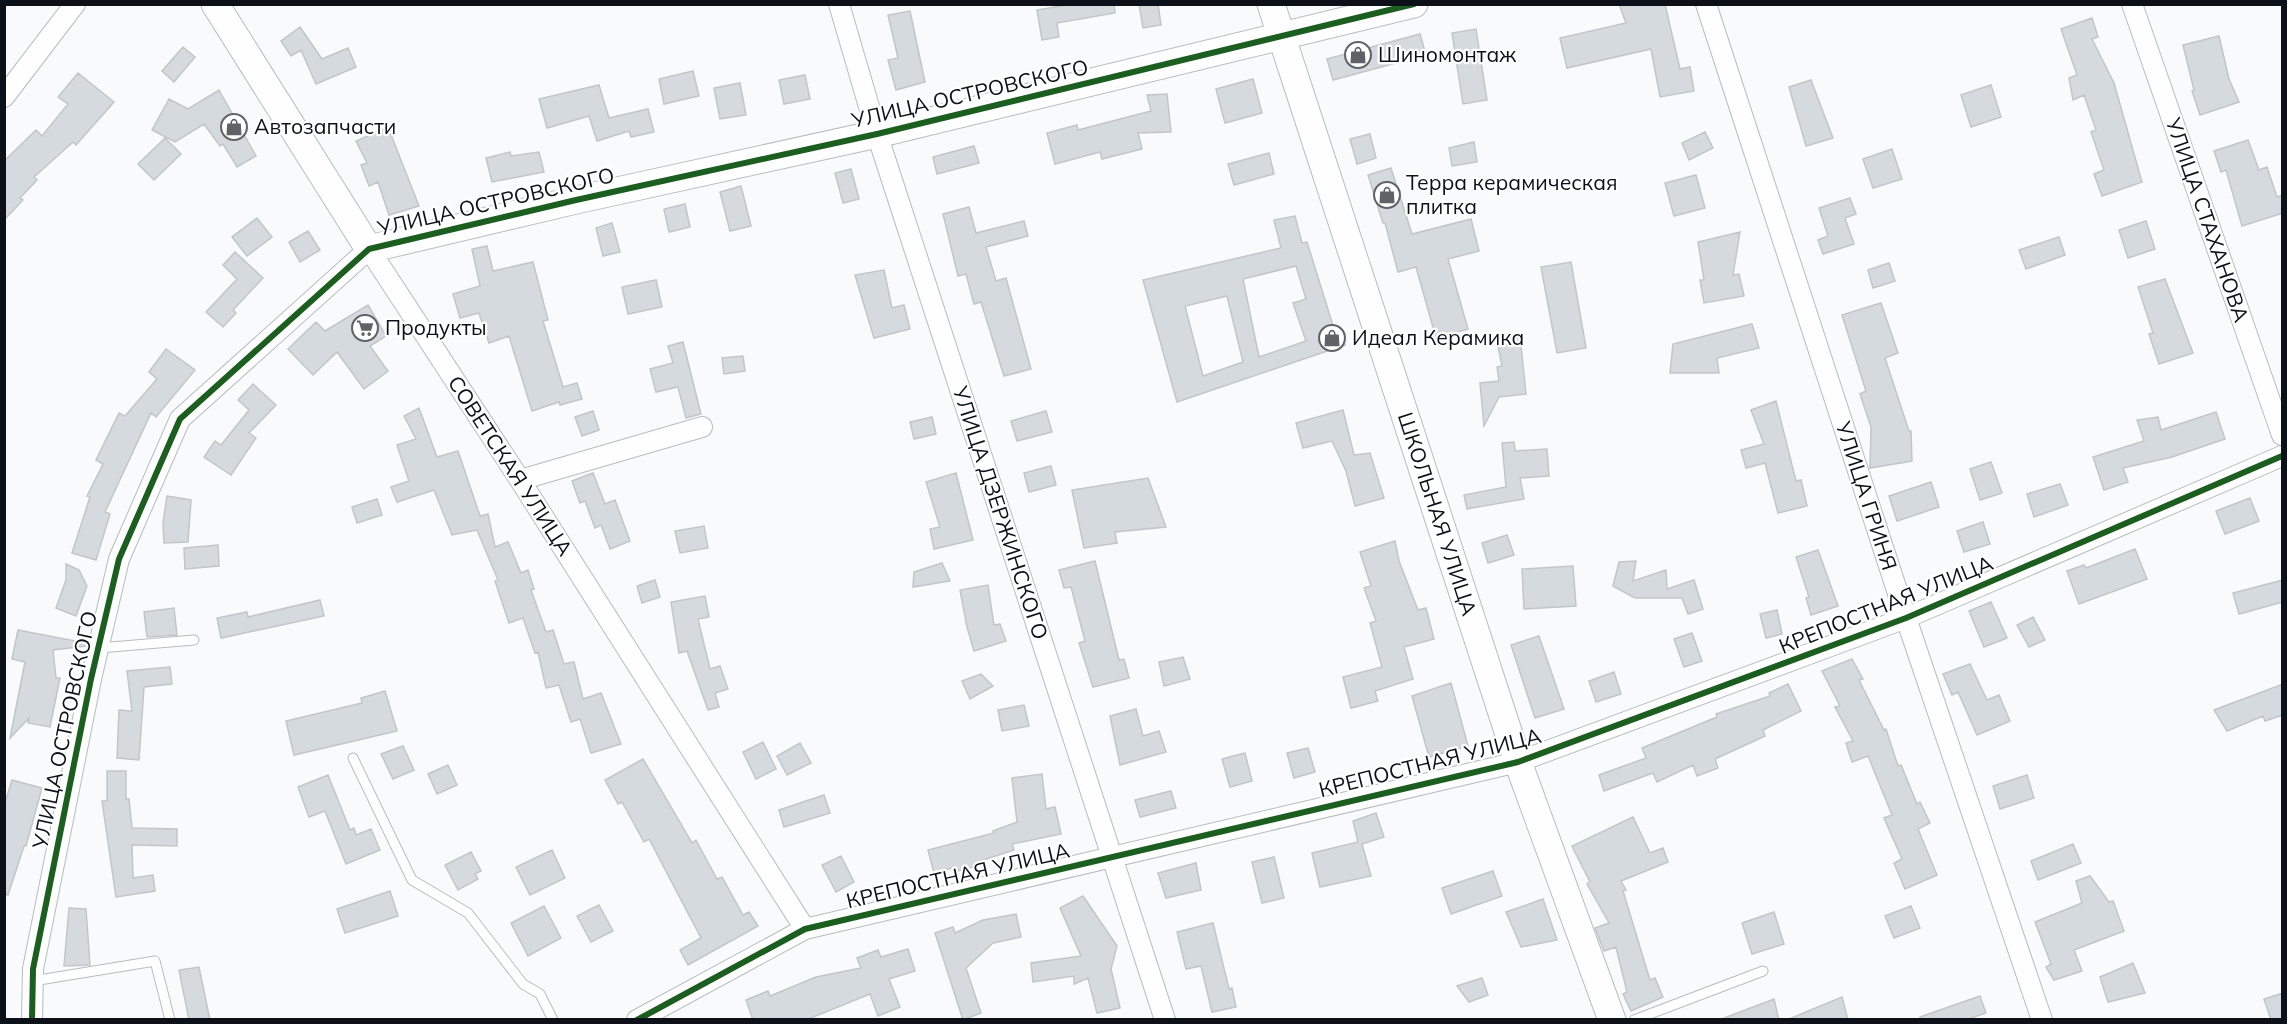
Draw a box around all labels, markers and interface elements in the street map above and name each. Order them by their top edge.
shop icon: Шиномонтаж [1343,40,1373,70]
place label: Шиномонтаж [1378,41,1516,67]
street label: УЛИЦА ОСТРОВСКОГО [848,53,1091,133]
shop icon: Автозапчасти [219,112,249,142]
place label: Автозапчасти [254,113,396,139]
street label: УЛИЦА СТАХАНОВА [2160,113,2255,326]
street label: УЛИЦА ОСТРОВСКОГО [374,161,617,241]
place label: Терра керамическая плитка [1406,169,1618,219]
shop icon: Терра керамическая плитка [1372,180,1402,210]
supermarket icon: Продукты [350,313,380,343]
place label: Продукты [385,314,487,340]
shop icon: Идеал Керамика [1317,323,1347,353]
place label: Идеал Керамика [1352,324,1524,350]
street label: СОВЕТСКАЯ УЛИЦА [443,370,579,561]
street label: УЛИЦА ДЗЕРЖИНСКОГО [947,382,1054,643]
street label: ШКОЛЬНАЯ УЛИЦА [1393,409,1483,619]
street label: УЛИЦА ГРИНЯ [1830,417,1903,573]
street label: КРЕПОСТНАЯ УЛИЦА [1775,549,1997,659]
street label: УЛИЦА ОСТРОВСКОГО [26,609,102,852]
street label: КРЕПОСТНАЯ УЛИЦА [1316,722,1544,802]
street label: КРЕПОСТНАЯ УЛИЦА [844,837,1072,913]

